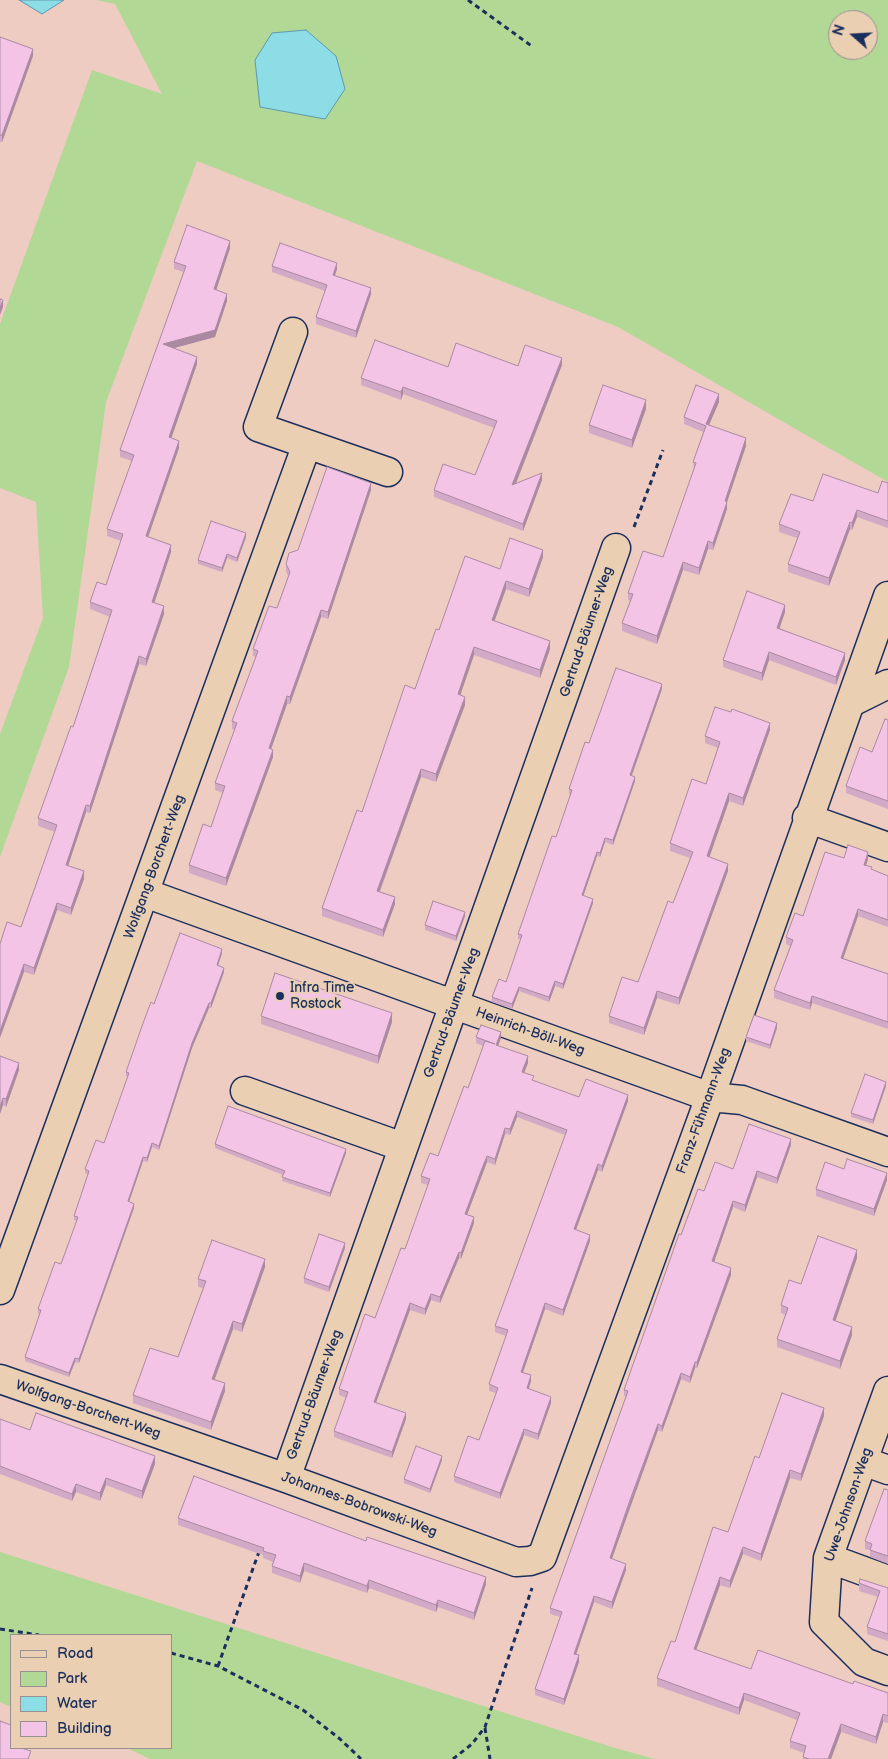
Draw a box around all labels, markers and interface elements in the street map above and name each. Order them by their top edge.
north arrow [828,10,878,60]
text: N [830,23,849,38]
street label: Gertrud-Bäumer-Weg [557,564,617,700]
street label: Wolfgang-Borchert-Weg [121,793,189,941]
street label: Gertrud-Bäumer-Weg [421,946,483,1080]
place label: Infra Time Rostock [290,980,354,1012]
marker: Infra Time Rostock [274,990,286,1002]
street label: Heinrich-Böll-Weg [473,1004,587,1060]
street label: Franz-Fühmann-Weg [673,1046,735,1176]
street label: Gertrud-Bäumer-Weg [284,1328,346,1462]
street label: Wolfgang-Borchert-Weg [13,1377,163,1443]
street label: Uwe-Johnson-Weg [822,1446,876,1564]
street label: Johannes-Bobrowski-Weg [279,1469,439,1541]
legend [10,1634,172,1749]
text: Road [57,1644,93,1663]
text: Park [57,1669,87,1688]
text: Water [57,1694,97,1713]
text: Building [57,1719,112,1738]

